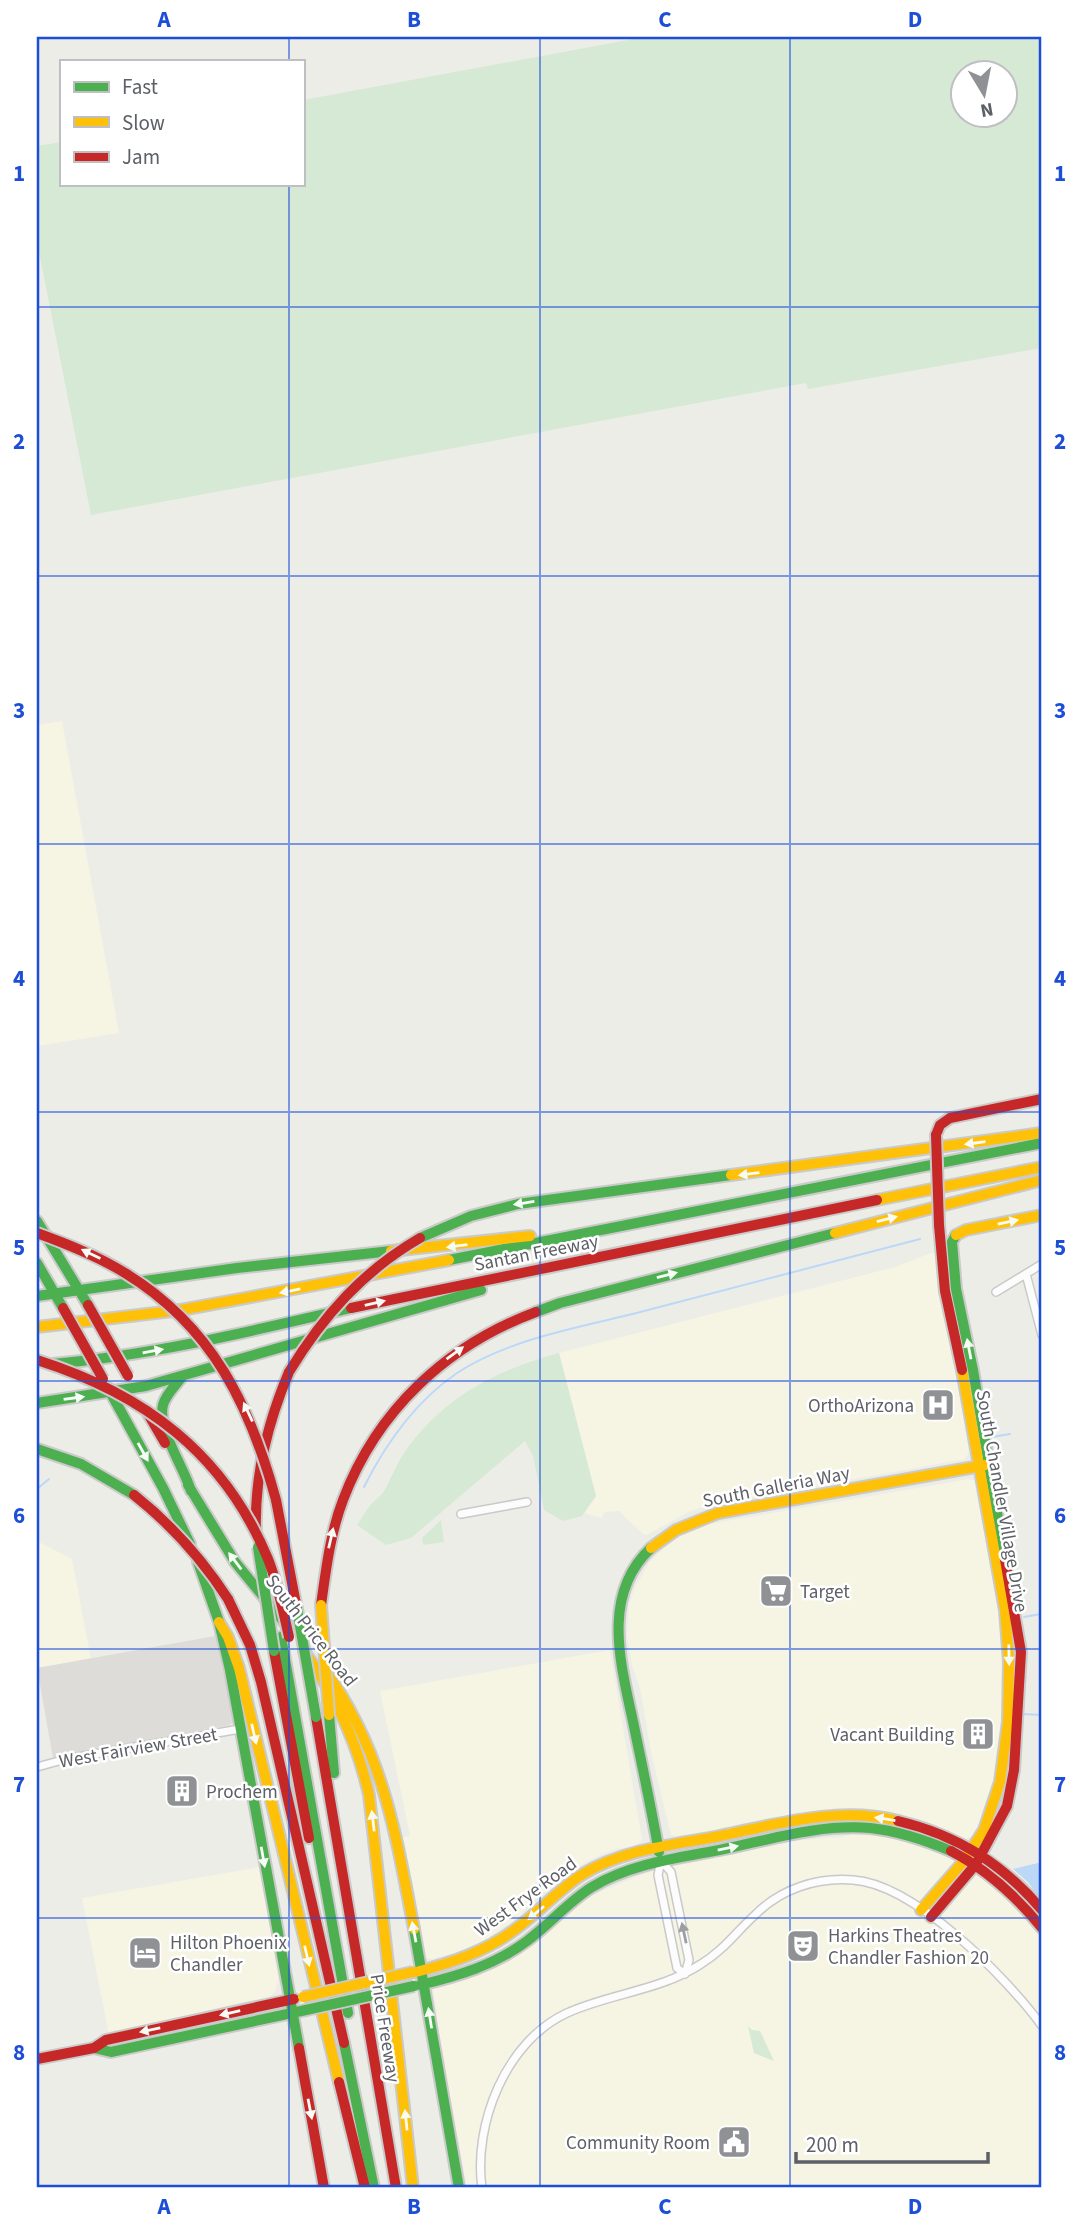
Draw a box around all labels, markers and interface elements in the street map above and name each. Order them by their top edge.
text: A [156,3,171,36]
text: B [407,3,421,36]
text: C [658,3,672,36]
text: D [908,3,922,36]
legend [60,60,304,186]
north arrow [950,60,1020,130]
text: Fast [122,72,158,102]
text: N [978,95,995,124]
text: Slow [122,108,165,138]
text: Jam [122,142,160,172]
text: 1 [13,157,25,190]
text: 1 [1054,157,1066,190]
text: 2 [13,425,25,458]
text: 2 [1054,425,1066,458]
text: 3 [13,694,25,727]
text: 3 [1054,694,1066,727]
text: 4 [13,962,25,995]
text: 4 [1054,962,1066,995]
one-way arrow [964,1138,986,1149]
one-way arrow [738,1168,760,1179]
one-way arrow [513,1198,535,1209]
one-way arrow [876,1213,898,1224]
one-way arrow [997,1216,1019,1227]
street label: Santan Freeway [472,1228,601,1279]
text: 5 [13,1231,25,1264]
text: 5 [1054,1231,1066,1264]
one-way arrow [445,1240,467,1251]
one-way arrow [81,1248,101,1260]
one-way arrow [656,1269,678,1280]
one-way arrow [279,1285,301,1296]
one-way arrow [364,1297,386,1308]
one-way arrow [963,1338,974,1360]
one-way arrow [142,1345,164,1356]
one-way arrow [446,1346,464,1360]
hospital icon: OrthoArizona [919,1386,957,1424]
street label: South Chandler Village Drive [969,1388,1034,1614]
one-way arrow [63,1392,85,1403]
place label: OrthoArizona [808,1393,914,1420]
one-way arrow [242,1402,254,1422]
one-way arrow [137,1443,149,1462]
street label: South Galleria Way [700,1460,852,1515]
text: 6 [13,1499,25,1532]
text: 6 [1054,1499,1066,1532]
one-way arrow [325,1527,336,1549]
one-way arrow [229,1552,243,1570]
street label: South Price Road [258,1569,363,1693]
supermarket icon: Target [757,1572,795,1610]
place label: Target [800,1579,850,1606]
one-way arrow [1003,1644,1014,1666]
building icon: Vacant Building [959,1715,997,1753]
street label: West Fairview Street [57,1721,220,1776]
place label: Vacant Building [830,1722,954,1749]
one-way arrow [249,1723,260,1745]
text: 7 [13,1768,25,1801]
text: 7 [1054,1768,1066,1801]
building icon: Prochem [163,1772,201,1810]
place label: Prochem [206,1779,278,1806]
one-way arrow [367,1809,378,1831]
one-way arrow [874,1813,896,1824]
one-way arrow [717,1842,739,1853]
one-way arrow [258,1846,269,1868]
street label: West Frye Road [469,1851,583,1944]
one-way arrow [527,1905,545,1920]
one-way arrow [409,1921,420,1943]
one-way arrow [678,1922,689,1944]
place label: Harkins Theatres Chandler Fashion 20 [828,1923,989,1972]
theatre icon: Harkins Theatres Chandler Fashion 20 [784,1927,822,1965]
place label: Hilton Phoenix Chandler [170,1930,287,1979]
hotel icon: Hilton Phoenix Chandler [126,1934,164,1972]
one-way arrow [302,1945,313,1967]
street label: Price Freeway [363,1972,406,2085]
one-way arrow [424,2007,435,2029]
one-way arrow [219,2008,241,2019]
one-way arrow [139,2025,161,2036]
text: 8 [13,2036,25,2069]
text: 8 [1054,2036,1066,2069]
one-way arrow [305,2098,316,2120]
one-way arrow [401,2109,412,2131]
scale bar [796,2120,988,2164]
public building icon: Community Room [715,2123,753,2161]
place label: Community Room [566,2130,710,2157]
text: 200 m [806,2130,859,2160]
text: A [156,2190,171,2223]
text: B [407,2190,421,2223]
text: C [658,2190,672,2223]
text: D [908,2190,922,2223]

